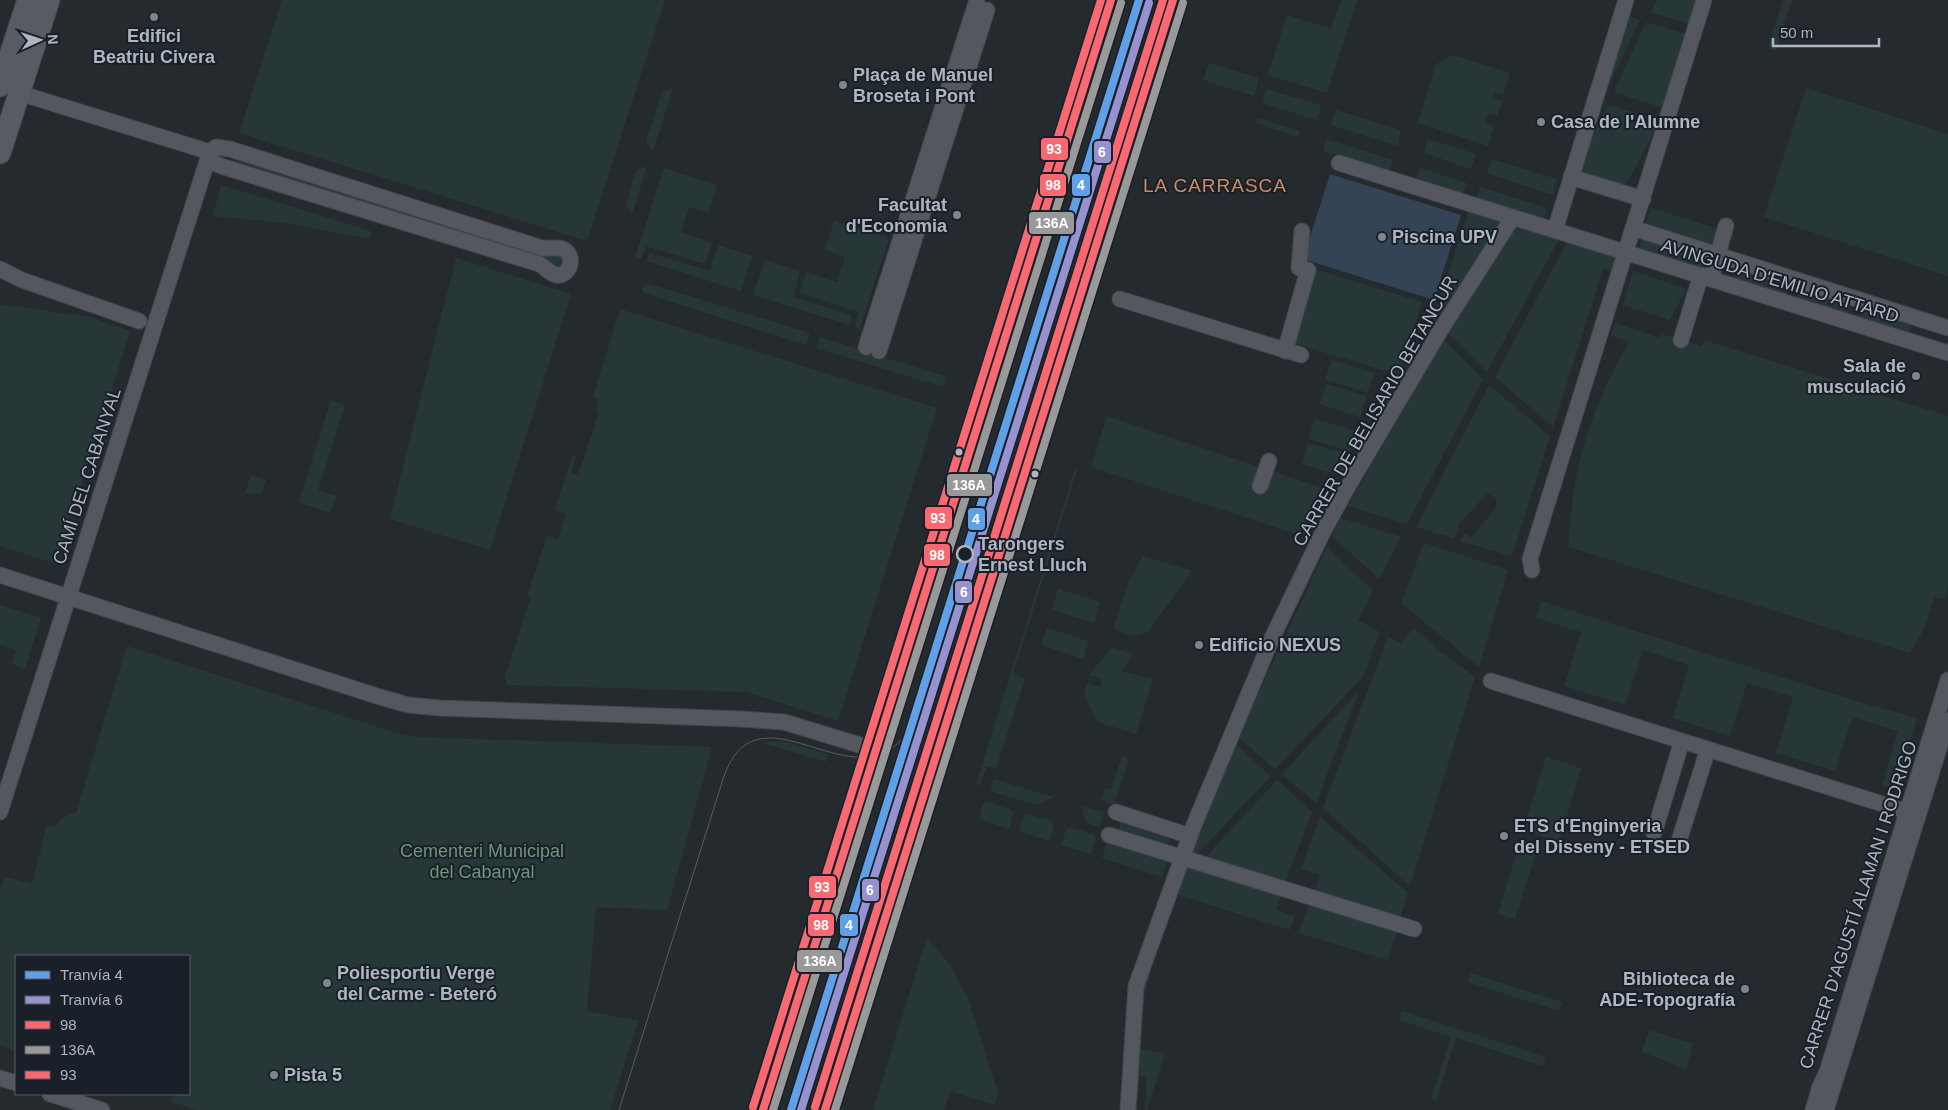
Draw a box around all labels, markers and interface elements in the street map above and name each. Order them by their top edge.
marker: Edifici Beatriu Civera [148,11,160,23]
north arrow [15,15,65,65]
scale bar [1773,15,1879,47]
text: 50 m [1780,24,1813,41]
place label: Edifici Beatriu Civera [93,26,216,67]
text: N [45,34,61,45]
place label: Plaça de Manuel Broseta i Pont [853,65,993,106]
marker: Plaça de Manuel Broseta i Pont [837,79,849,91]
place label: Casa de l'Alumne [1551,112,1700,132]
marker: Casa de l'Alumne [1535,116,1547,128]
line badge: 93 [1040,137,1069,161]
line badge: 6 [1093,140,1112,164]
text: 93 [1046,141,1062,157]
text: 6 [1098,144,1106,160]
line badge: 98 [1039,173,1067,197]
line badge: 4 [1071,173,1091,197]
district label: LA CARRASCA [1143,175,1287,196]
text: 98 [1045,177,1061,193]
text: 4 [1077,177,1085,193]
place label: Facultat d'Economia [846,195,948,236]
marker: Facultat d'Economia [951,209,963,221]
line badge: 136A [1028,211,1075,235]
text: 136A [1035,215,1069,231]
place label: Piscina UPV [1392,227,1497,247]
marker: Piscina UPV [1376,231,1388,243]
street label: AVINGUDA D'EMILIO ATTARD [1659,235,1901,327]
street label: CARRER DE BELISARIO BETANCUR [1289,272,1461,550]
place label: Sala de musculació [1807,356,1906,397]
marker: Sala de musculació [1910,370,1922,382]
street label: CAMÍ DEL CABANYAL [49,385,125,567]
unlabelled marker [954,447,964,457]
unlabelled marker [1030,469,1040,479]
line badge: 136A [946,473,993,497]
text: 136A [952,477,986,493]
line badge: 93 [924,506,953,530]
line badge: 4 [967,507,986,531]
text: 93 [930,510,946,526]
text: 4 [972,511,980,527]
place label: Tarongers Ernest Lluch [978,534,1087,575]
line badge: 98 [923,543,951,567]
marker: Tarongers Ernest Lluch [956,545,974,563]
text: 98 [929,547,945,563]
line badge: 6 [954,580,973,604]
text: 6 [960,584,968,600]
place label: Edificio NEXUS [1209,635,1341,655]
marker: Edificio NEXUS [1193,639,1205,651]
street label: CARRER D'AGUSTÍ ALAMAN I RODRIGO [1795,739,1921,1071]
place label: ETS d'Enginyeria del Disseny - ETSED [1514,816,1690,857]
marker: ETS d'Enginyeria del Disseny - ETSED [1498,830,1510,842]
park label: Cementeri Municipal del Cabanyal [400,841,564,882]
line badge: 93 [808,875,837,899]
line badge: 6 [861,878,880,902]
text: 93 [814,879,830,895]
text: 6 [866,882,874,898]
line badge: 98 [807,913,835,937]
line badge: 4 [839,913,859,937]
text: 98 [813,917,829,933]
text: 4 [845,917,853,933]
line badge: 136A [796,949,843,973]
text: 136A [803,953,837,969]
legend [15,955,190,1095]
place label: Poliesportiu Verge del Carme - Beteró [337,963,497,1004]
text: Tranvía 4 [60,966,123,983]
place label: Biblioteca de ADE-Topografía [1599,969,1736,1010]
marker: Poliesportiu Verge del Carme - Beteró [321,977,333,989]
marker: Biblioteca de ADE-Topografía [1739,983,1751,995]
text: Tranvía 6 [60,991,123,1008]
text: 98 [60,1016,77,1033]
text: 136A [60,1041,95,1058]
place label: Pista 5 [284,1065,342,1085]
text: 93 [60,1066,77,1083]
marker: Pista 5 [268,1069,280,1081]

